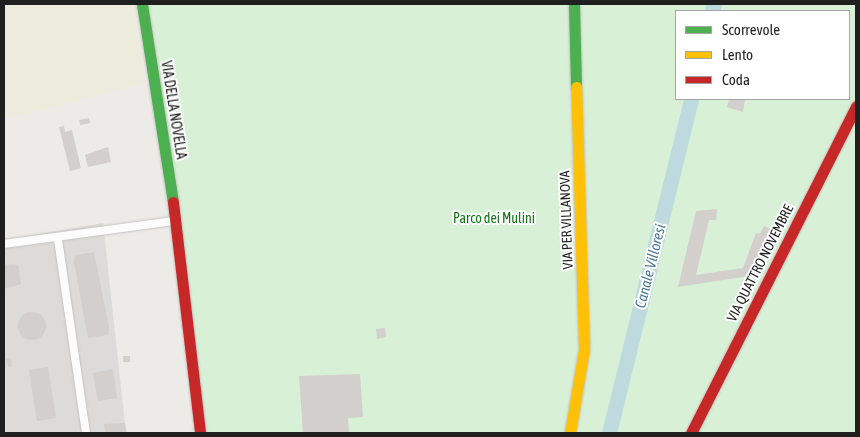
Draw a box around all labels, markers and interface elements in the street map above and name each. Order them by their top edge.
legend [675,10,850,100]
text: Scorrevole [722,21,780,38]
text: Lento [722,46,753,63]
street label: VIA DELLA NOVELLA [158,60,190,160]
text: Coda [722,71,750,88]
street label: VIA PER VILLANOVA [556,170,576,270]
street label: VIA QUATTRO NOVEMBRE [723,202,797,324]
park label: Parco dei Mulini [453,210,535,226]
water label: Canale Villoresi [631,222,669,310]

